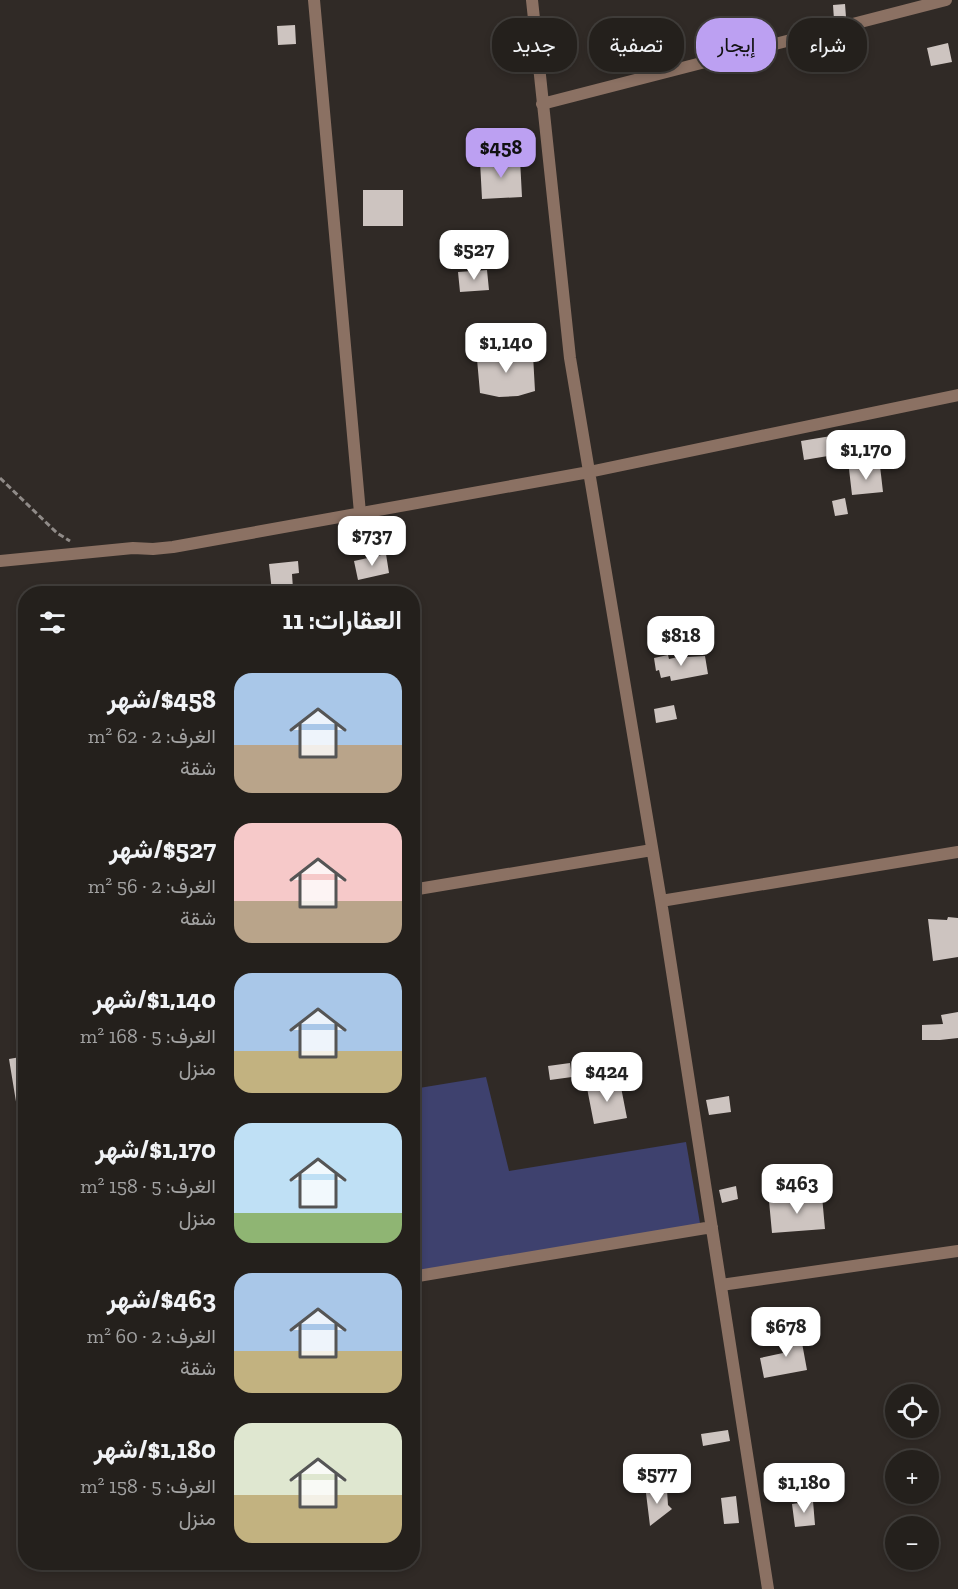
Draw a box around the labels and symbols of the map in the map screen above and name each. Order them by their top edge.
pin: $458 [465,128,537,179]
pin: $527 [438,230,510,281]
pin: $1,140 [457,323,555,374]
pin: $1,170 [817,430,915,481]
pin: $737 [336,516,408,567]
pin: $818 [645,616,717,667]
pin: $424 [571,1052,643,1103]
pin: $463 [761,1164,833,1215]
pin: $678 [750,1307,822,1358]
pin: $577 [621,1454,693,1505]
pin: $1,180 [755,1463,853,1514]

